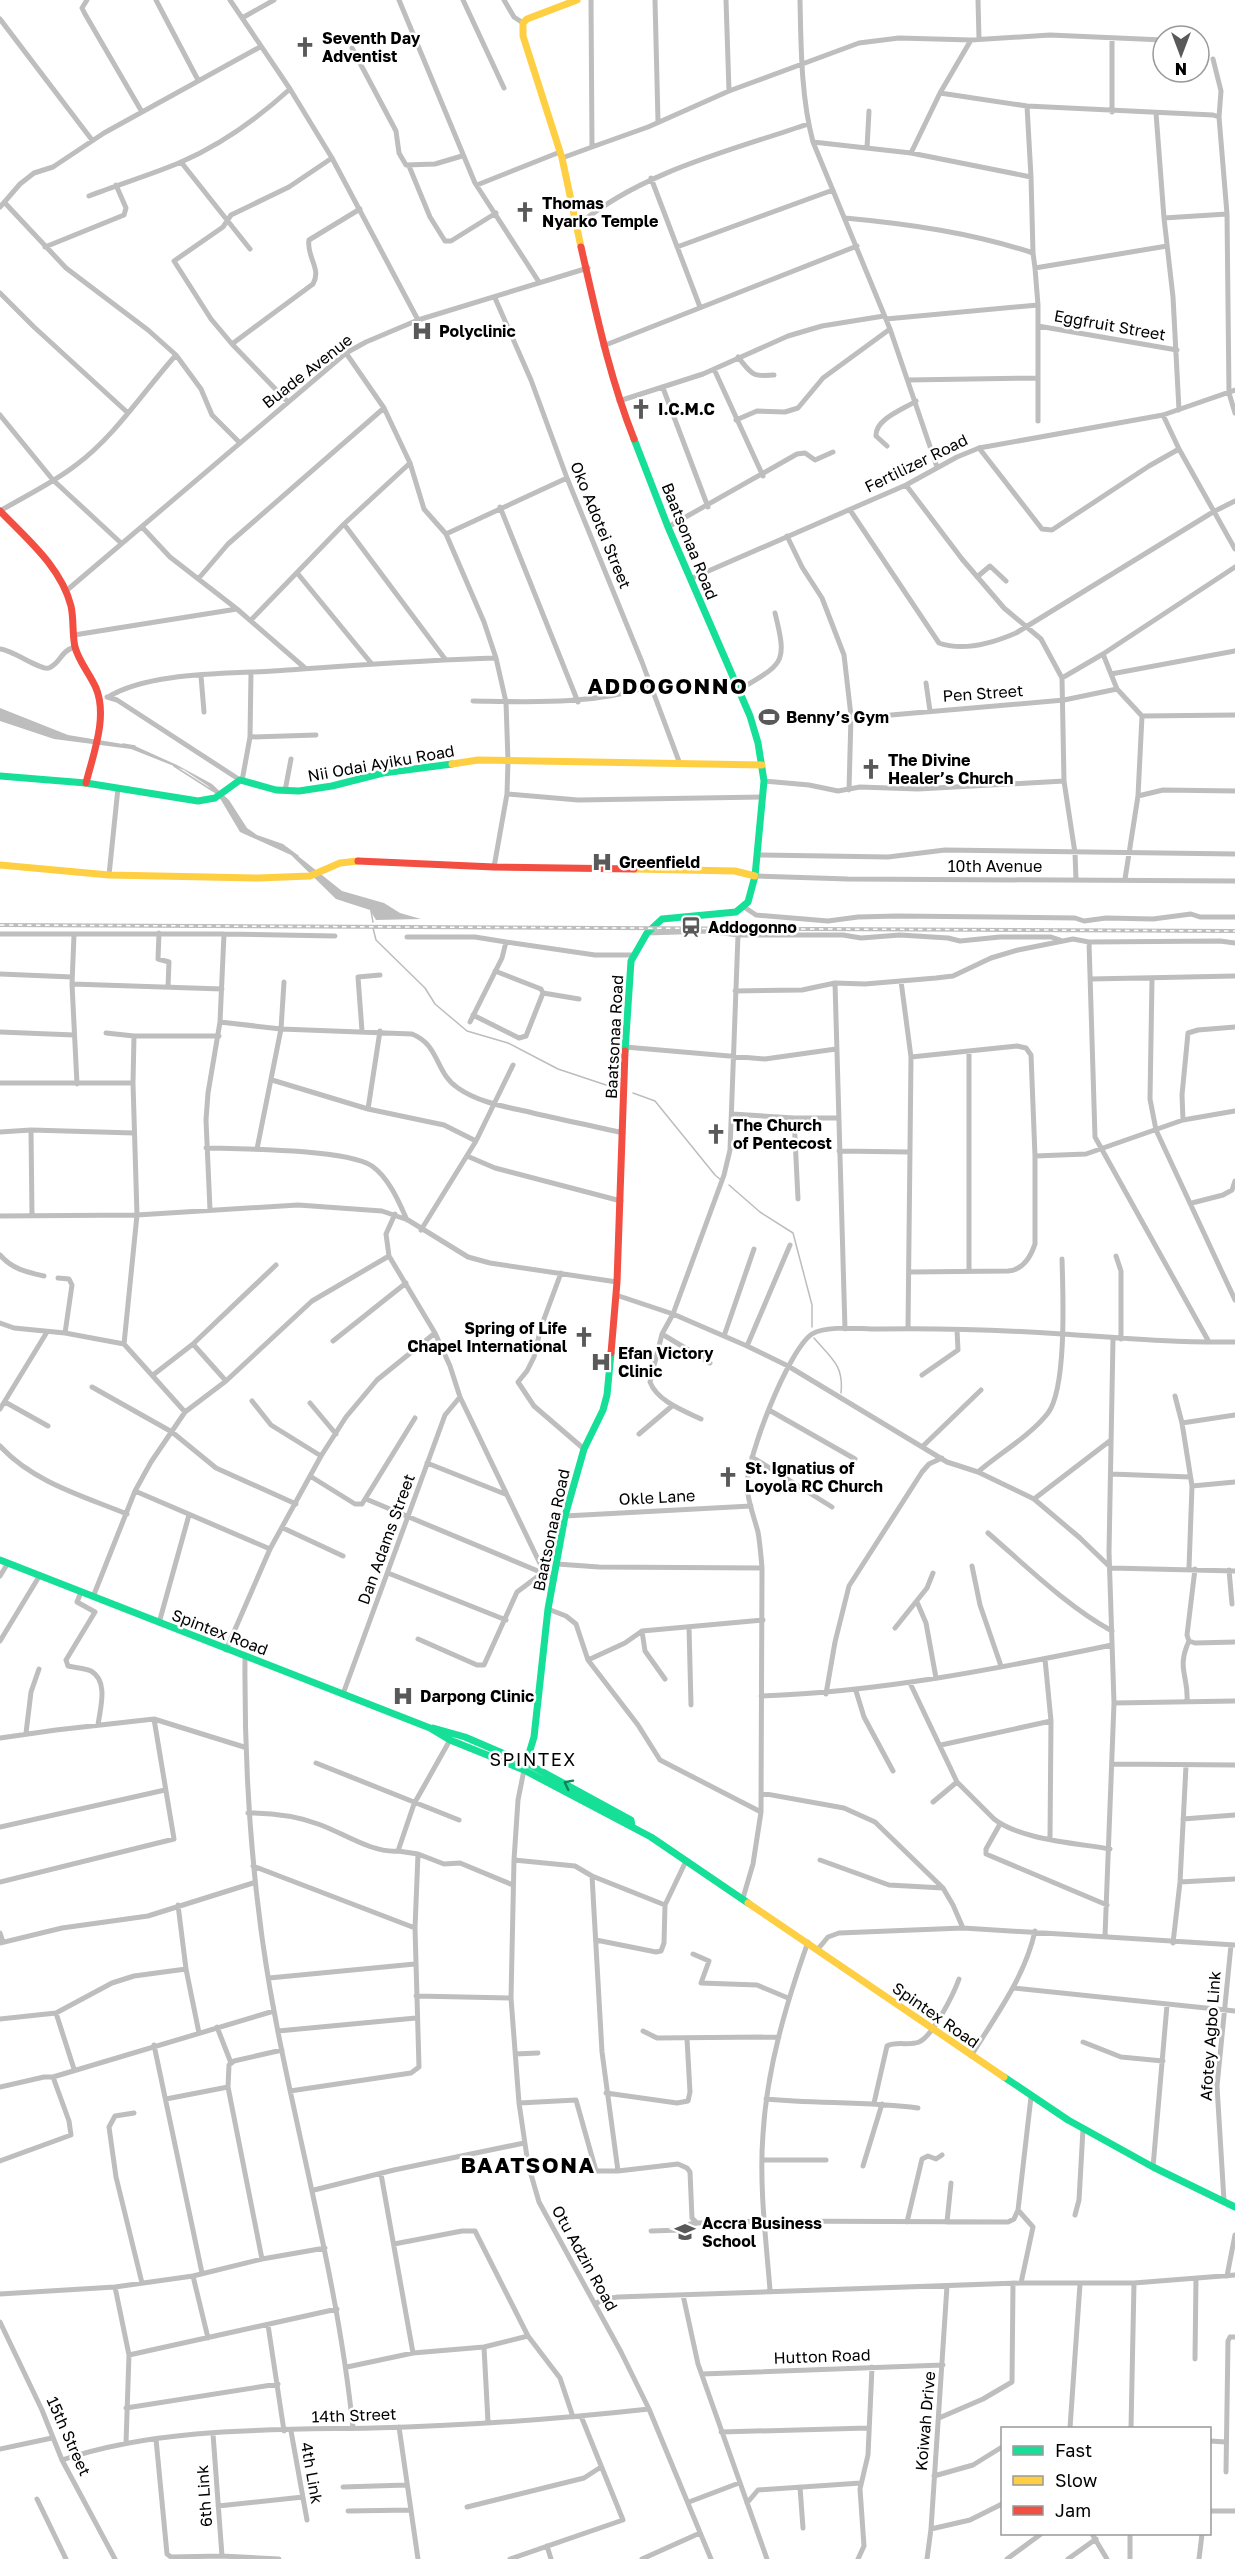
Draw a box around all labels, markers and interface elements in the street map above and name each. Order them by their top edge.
north arrow [1151,24,1211,84]
place label: Seventh Day Adventist [322,28,421,66]
church icon: Seventh Day Adventist [293,35,317,59]
text: N [1175,59,1187,79]
place label: Thomas Nyarko Temple [542,193,658,231]
church icon: Thomas Nyarko Temple [513,200,537,224]
street label: Eggfruit Street [1053,305,1167,345]
hospital icon: Polyclinic [410,319,434,343]
place label: Polyclinic [439,321,516,341]
street label: Buade Avenue [258,330,356,412]
church icon: I.C.M.C [629,397,653,421]
place label: I.C.M.C [658,399,715,419]
street label: Fertilizer Road [861,429,971,497]
street label: Oko Adotei Street [566,458,636,592]
street label: Baatsonaa Road [657,480,723,602]
district label: ADDOGONNO [587,672,749,699]
street label: Pen Street [942,680,1024,706]
sports icon: Benny’s Gym [757,705,781,729]
place label: Benny’s Gym [786,707,889,727]
street label: Nii Odai Ayiku Road [306,740,456,786]
place label: The Divine Healer’s Church [888,750,1013,788]
church icon: The Divine Healer’s Church [859,757,883,781]
hospital icon: Greenfield [590,850,614,874]
place label: Greenfield [619,852,700,872]
street label: 10th Avenue [948,856,1042,876]
station icon: Addogonno [679,915,703,939]
place label: Addogonno [708,917,797,937]
street label: Baatsonaa Road [601,974,627,1100]
place label: The Church of Pentecost [733,1115,832,1153]
church icon: The Church of Pentecost [704,1122,728,1146]
place label: Spring of Life Chapel International [407,1318,568,1356]
church icon: Spring of Life Chapel International [572,1325,596,1349]
place label: Efan Victory Clinic [618,1343,714,1381]
hospital icon: Efan Victory Clinic [589,1350,613,1374]
place label: St. Ignatius of Loyola RC Church [745,1458,883,1496]
church icon: St. Ignatius of Loyola RC Church [716,1465,740,1489]
street label: Baatsonaa Road [528,1467,574,1593]
street label: Dan Adams Street [353,1471,419,1607]
street label: Okle Lane [618,1485,696,1509]
street label: Spintex Road [169,1604,271,1660]
hospital icon: Darpong Clinic [391,1684,415,1708]
place label: Darpong Clinic [420,1686,534,1706]
district label: SPINTEX [489,1748,577,1770]
one-way arrow [563,1779,574,1791]
street label: Afotey Agbo Link [1195,1970,1225,2102]
street label: Spintex Road [889,1978,983,2052]
district label: BAATSONA [460,2151,596,2178]
street label: Otu Adzin Road [548,2202,622,2314]
place label: Accra Business School [702,2213,822,2251]
school or university icon: Accra Business School [673,2220,697,2244]
street label: Hutton Road [773,2344,871,2368]
street label: Koiwah Drive [911,2370,939,2472]
street label: 15th Street [43,2393,95,2479]
street label: 14th Street [311,2404,397,2426]
legend [1001,2427,1211,2535]
text: Fast [1055,2439,1092,2461]
street label: 4th Link [297,2441,327,2505]
street label: 6th Link [192,2464,216,2528]
text: Slow [1055,2469,1098,2491]
text: Jam [1055,2499,1091,2521]

